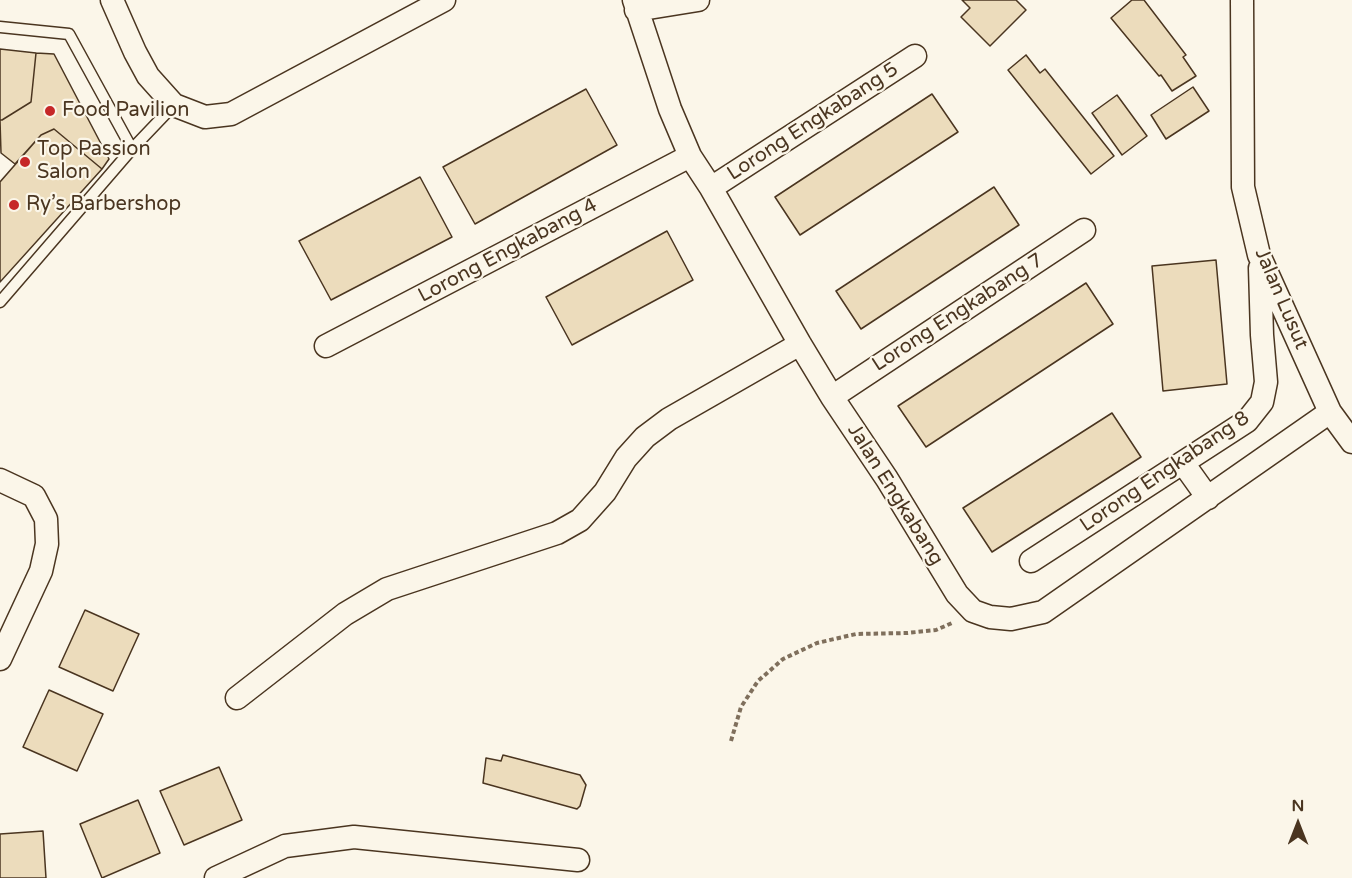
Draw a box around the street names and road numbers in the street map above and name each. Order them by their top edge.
street label: Lorong Engkabang 5 [723,58,903,186]
street label: Lorong Engkabang 4 [415,194,601,308]
street label: Jalan Lusut [1249,245,1313,353]
street label: Lorong Engkabang 7 [868,249,1048,377]
street label: Lorong Engkabang 8 [1076,406,1254,538]
street label: Jalan Engkabang [842,420,948,570]

